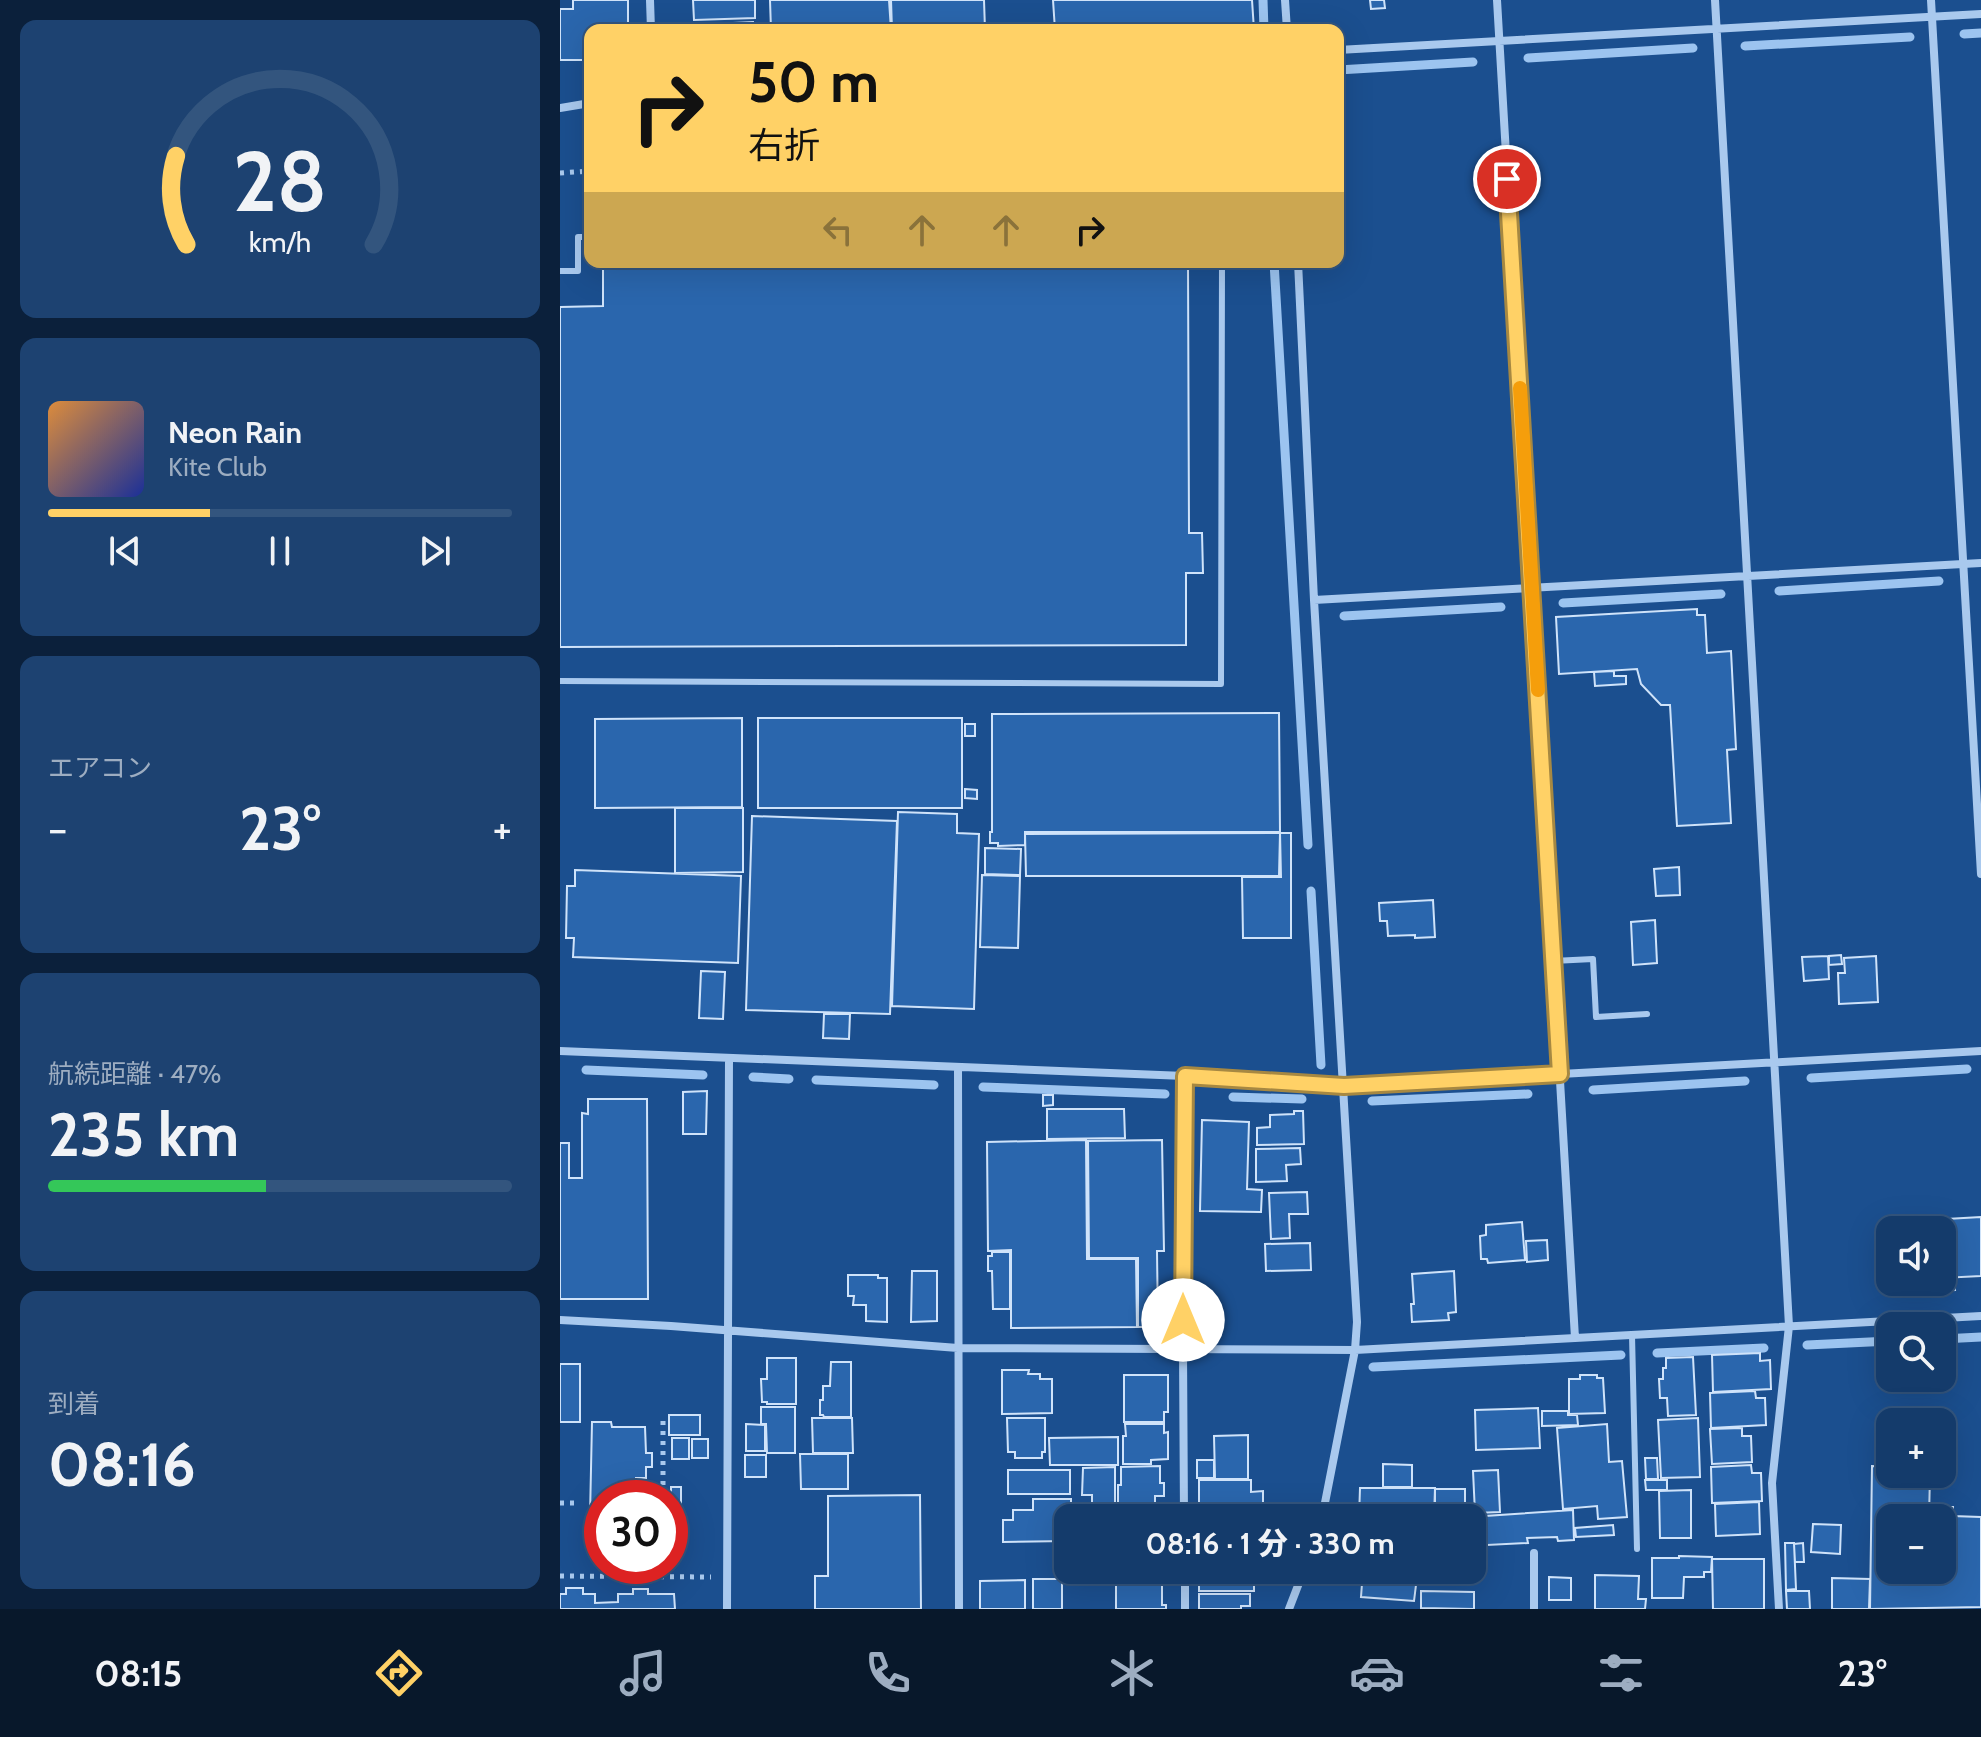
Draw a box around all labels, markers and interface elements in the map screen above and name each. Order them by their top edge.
text: 50 m [748,48,879,116]
icon: right [616,56,720,160]
text: 右折 [748,123,820,167]
text: 28 [233,130,327,231]
pin [1473,145,1541,213]
icon: arrive [1485,157,1529,201]
icon: left [816,208,860,252]
icon: ahead [900,208,944,252]
icon: ahead [984,208,1028,252]
icon: right [1068,208,1112,252]
text: km/h [249,224,311,259]
text: Neon Rain [168,414,302,451]
text: Kite Club [168,451,267,483]
icon: previous [103,529,147,573]
icon: pause [258,529,302,573]
icon: next [413,529,457,573]
text: エアコン [48,752,152,784]
text: 23° [239,792,321,865]
text: − [48,802,67,855]
text: + [493,802,512,855]
text: 航続距離 · 47% [48,1058,221,1090]
text: 235 km [48,1098,239,1171]
map controls [1876,1216,1956,1584]
button: sound [1876,1216,1956,1296]
position arrow [1141,1278,1225,1362]
button: search [1876,1312,1956,1392]
text: 到着 [48,1388,100,1420]
button: + [1876,1408,1956,1488]
text: 08:16 [48,1428,196,1501]
speed limit sign: 30 [584,1480,688,1584]
button: − [1876,1504,1956,1584]
text: 08:16 · 1 分 · 330 m [1146,1525,1394,1562]
icon: directions [371,1645,427,1701]
icon: music [615,1645,671,1701]
icon: phone [860,1645,916,1701]
icon: climate [1104,1645,1160,1701]
icon: car [1349,1645,1405,1701]
icon: filters [1593,1645,1649,1701]
text: 08:15 [94,1651,182,1695]
text: 23° [1838,1651,1887,1695]

